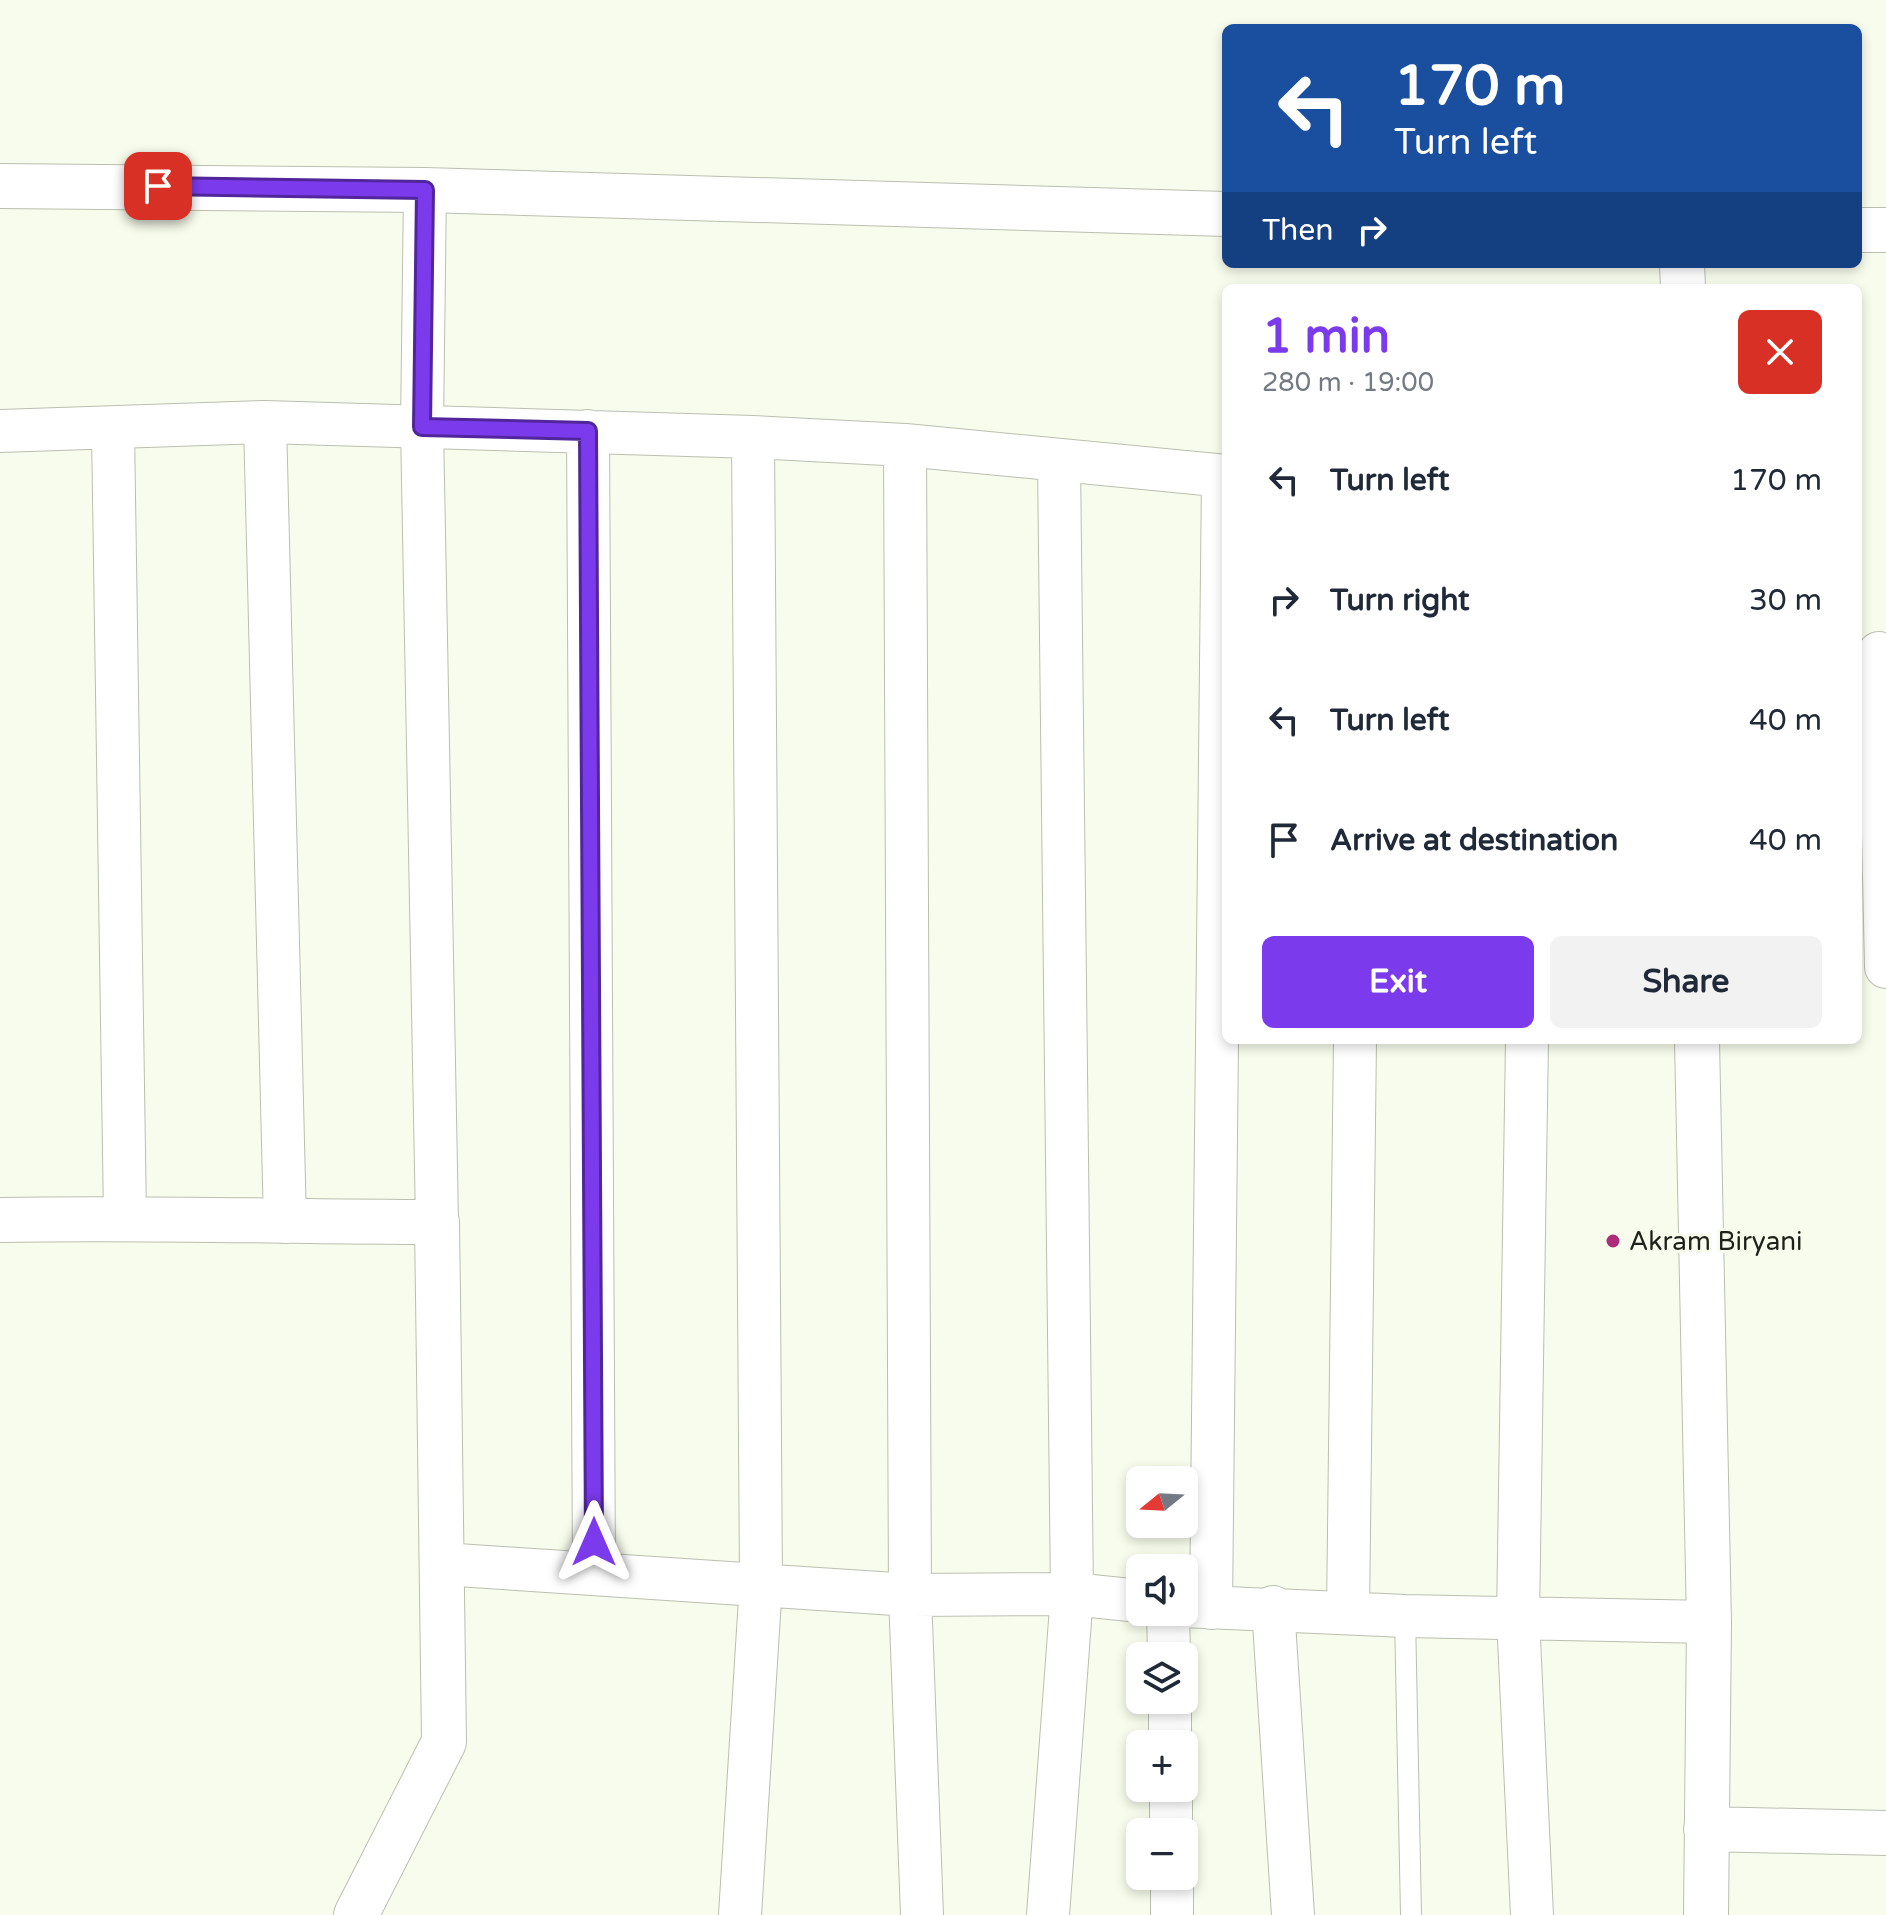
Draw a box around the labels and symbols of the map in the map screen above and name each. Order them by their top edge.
pin [124,152,192,220]
place label: Akram Biryani [1629,1226,1803,1257]
marker: Akram Biryani [1604,1232,1622,1250]
north arrow [1126,1466,1198,1538]
position arrow [552,1500,636,1584]

